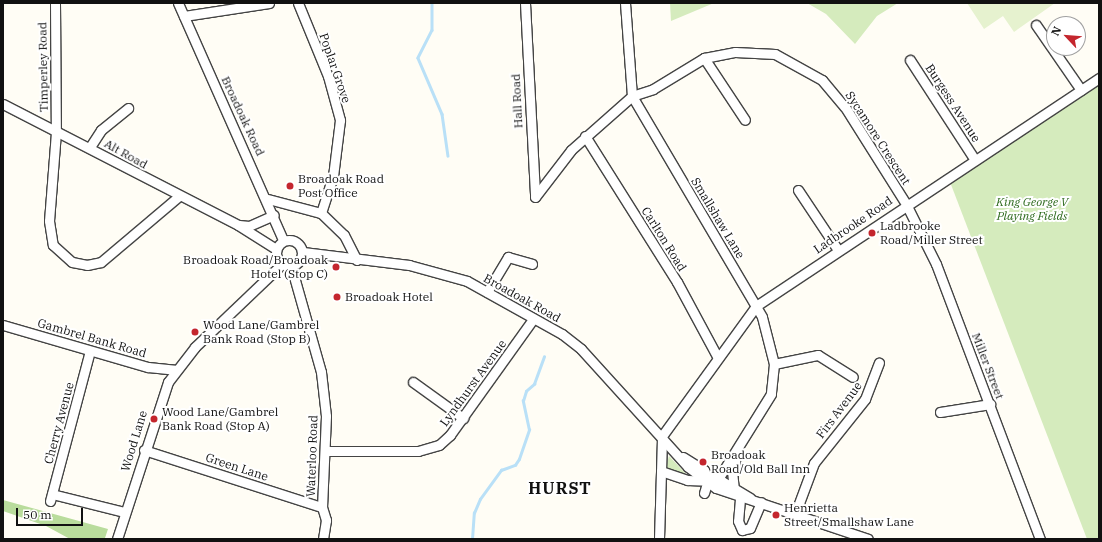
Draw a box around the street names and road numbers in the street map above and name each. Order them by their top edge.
street label: Timperley Road [35,22,51,112]
street label: Poplar Grove [316,31,354,105]
street label: Burgess Avenue [922,61,984,145]
street label: Hall Road [508,73,526,129]
street label: Broadoak Road [218,74,268,158]
street label: Sycamore Crescent [842,89,914,187]
street label: Alt Road [102,136,150,172]
street label: Smallshaw Lane [688,175,748,261]
street label: Ladbrooke Road [811,193,895,257]
street label: Carlton Road [638,204,690,274]
street label: Broadoak Road [481,271,563,325]
street label: Gambrel Bank Road [36,316,148,360]
street label: Miller Street [969,331,1007,401]
street label: Lyndhurst Avenue [437,337,509,429]
street label: Firs Avenue [813,379,865,441]
street label: Cherry Avenue [41,381,77,465]
street label: Wood Lane [118,409,150,473]
street label: Waterloo Road [303,415,321,497]
street label: Green Lane [204,450,270,484]

